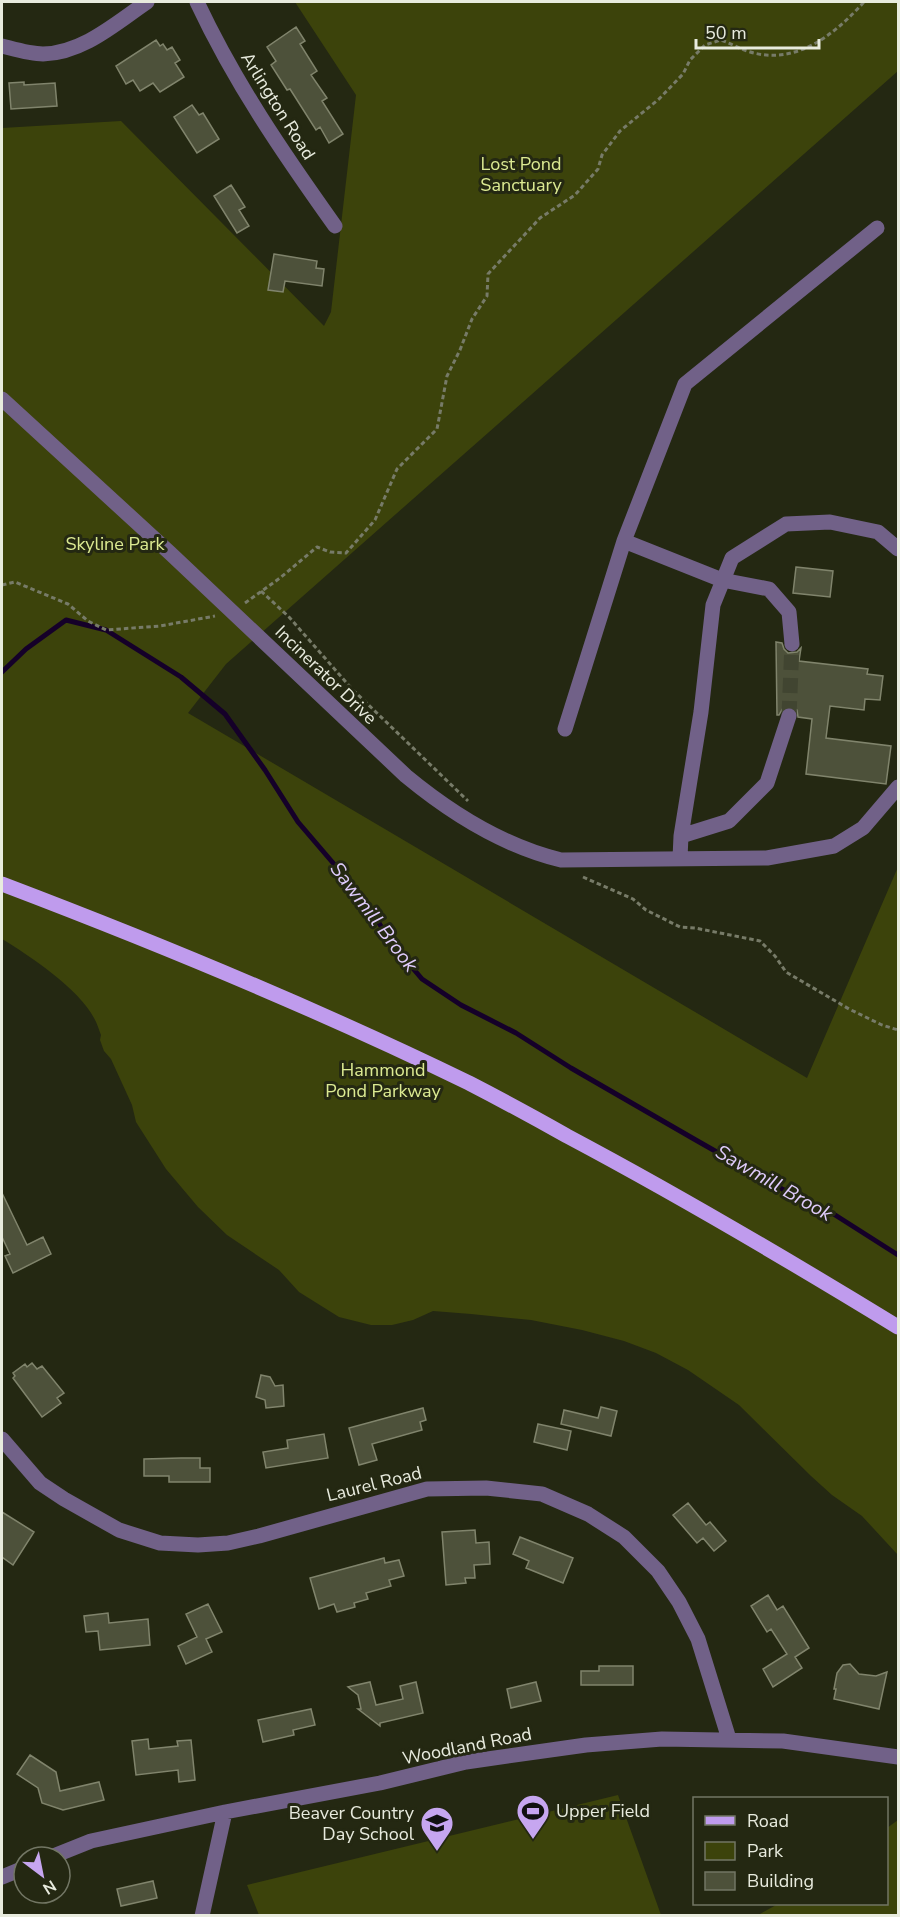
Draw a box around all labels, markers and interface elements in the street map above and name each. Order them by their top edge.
scale bar [696,12,819,50]
text: 50 m [705,21,747,45]
street label: Arlington Road [235,48,321,164]
park label: Lost Pond Sanctuary [480,152,562,197]
park label: Skyline Park [66,532,165,556]
street label: Incinerator Drive [270,620,382,730]
water label: Sawmill Brook [324,857,425,978]
park label: Hammond Pond Parkway [325,1058,442,1103]
water label: Sawmill Brook [710,1139,838,1228]
street label: Laurel Road [324,1461,424,1507]
street label: Woodland Road [400,1722,534,1770]
sports icon: Upper Field [515,1793,551,1840]
legend [693,1797,888,1905]
place label: Upper Field [556,1799,650,1823]
place label: Beaver Country Day School [289,1801,415,1846]
school or university icon: Beaver Country Day School [419,1805,455,1852]
text: Road [747,1809,789,1833]
text: Park [747,1839,784,1863]
north arrow [12,1845,72,1905]
text: Building [747,1869,814,1893]
text: N [39,1874,60,1899]

